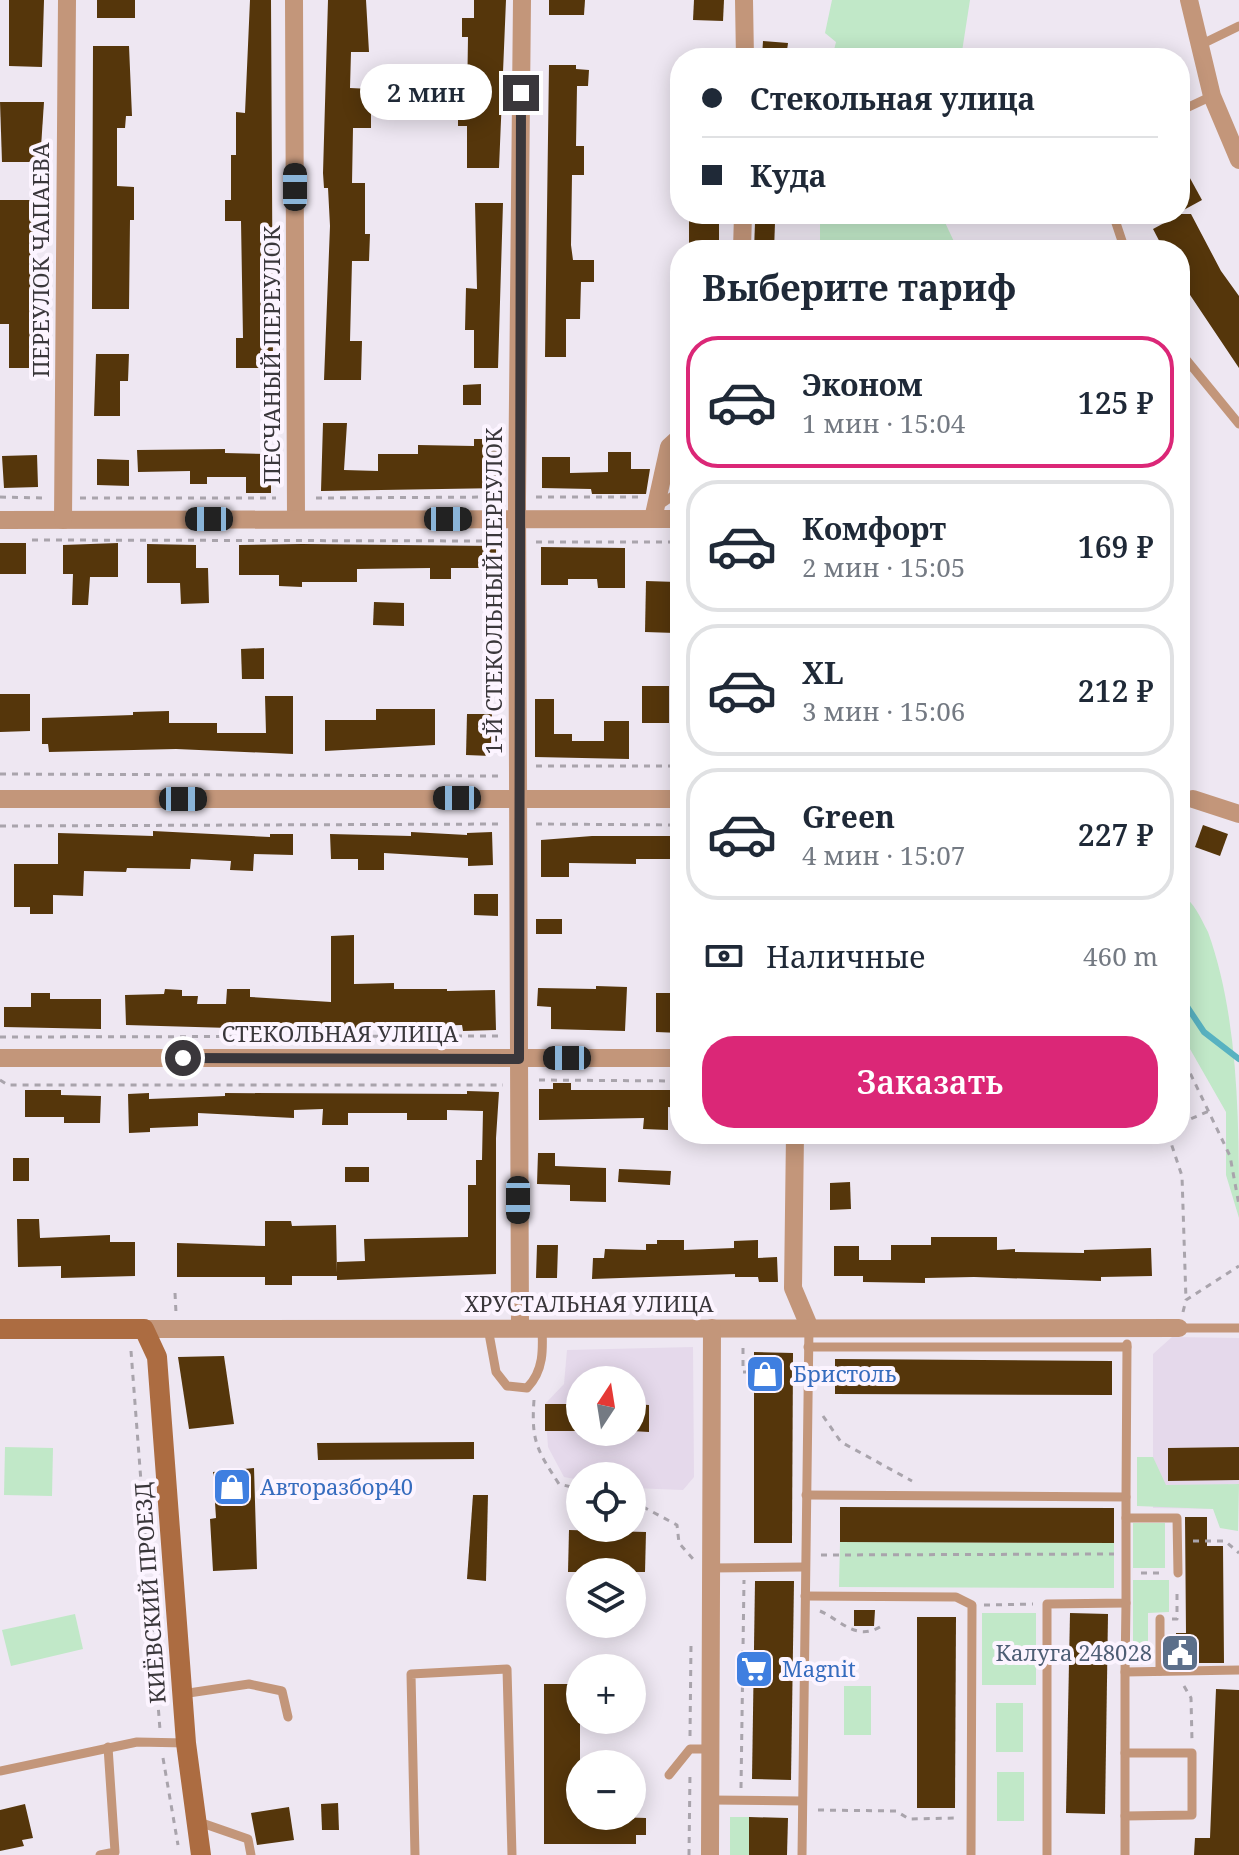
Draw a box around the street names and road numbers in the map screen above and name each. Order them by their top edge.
street label: ПЕРЕУЛОК ЧАПАЕВА [25,142,55,377]
street label: ПЕСЧАНЫЙ ПЕРЕУЛОК [256,225,286,484]
street label: 1-Й СТЕКОЛЬНЫЙ ПЕРЕУЛОК [478,427,508,754]
street label: СТЕКОЛЬНАЯ УЛИЦА [222,1018,459,1048]
street label: ХРУСТАЛЬНАЯ УЛИЦА [465,1288,714,1318]
street label: КИЁВСКИЙ ПРОЕЗД [126,1481,172,1705]

